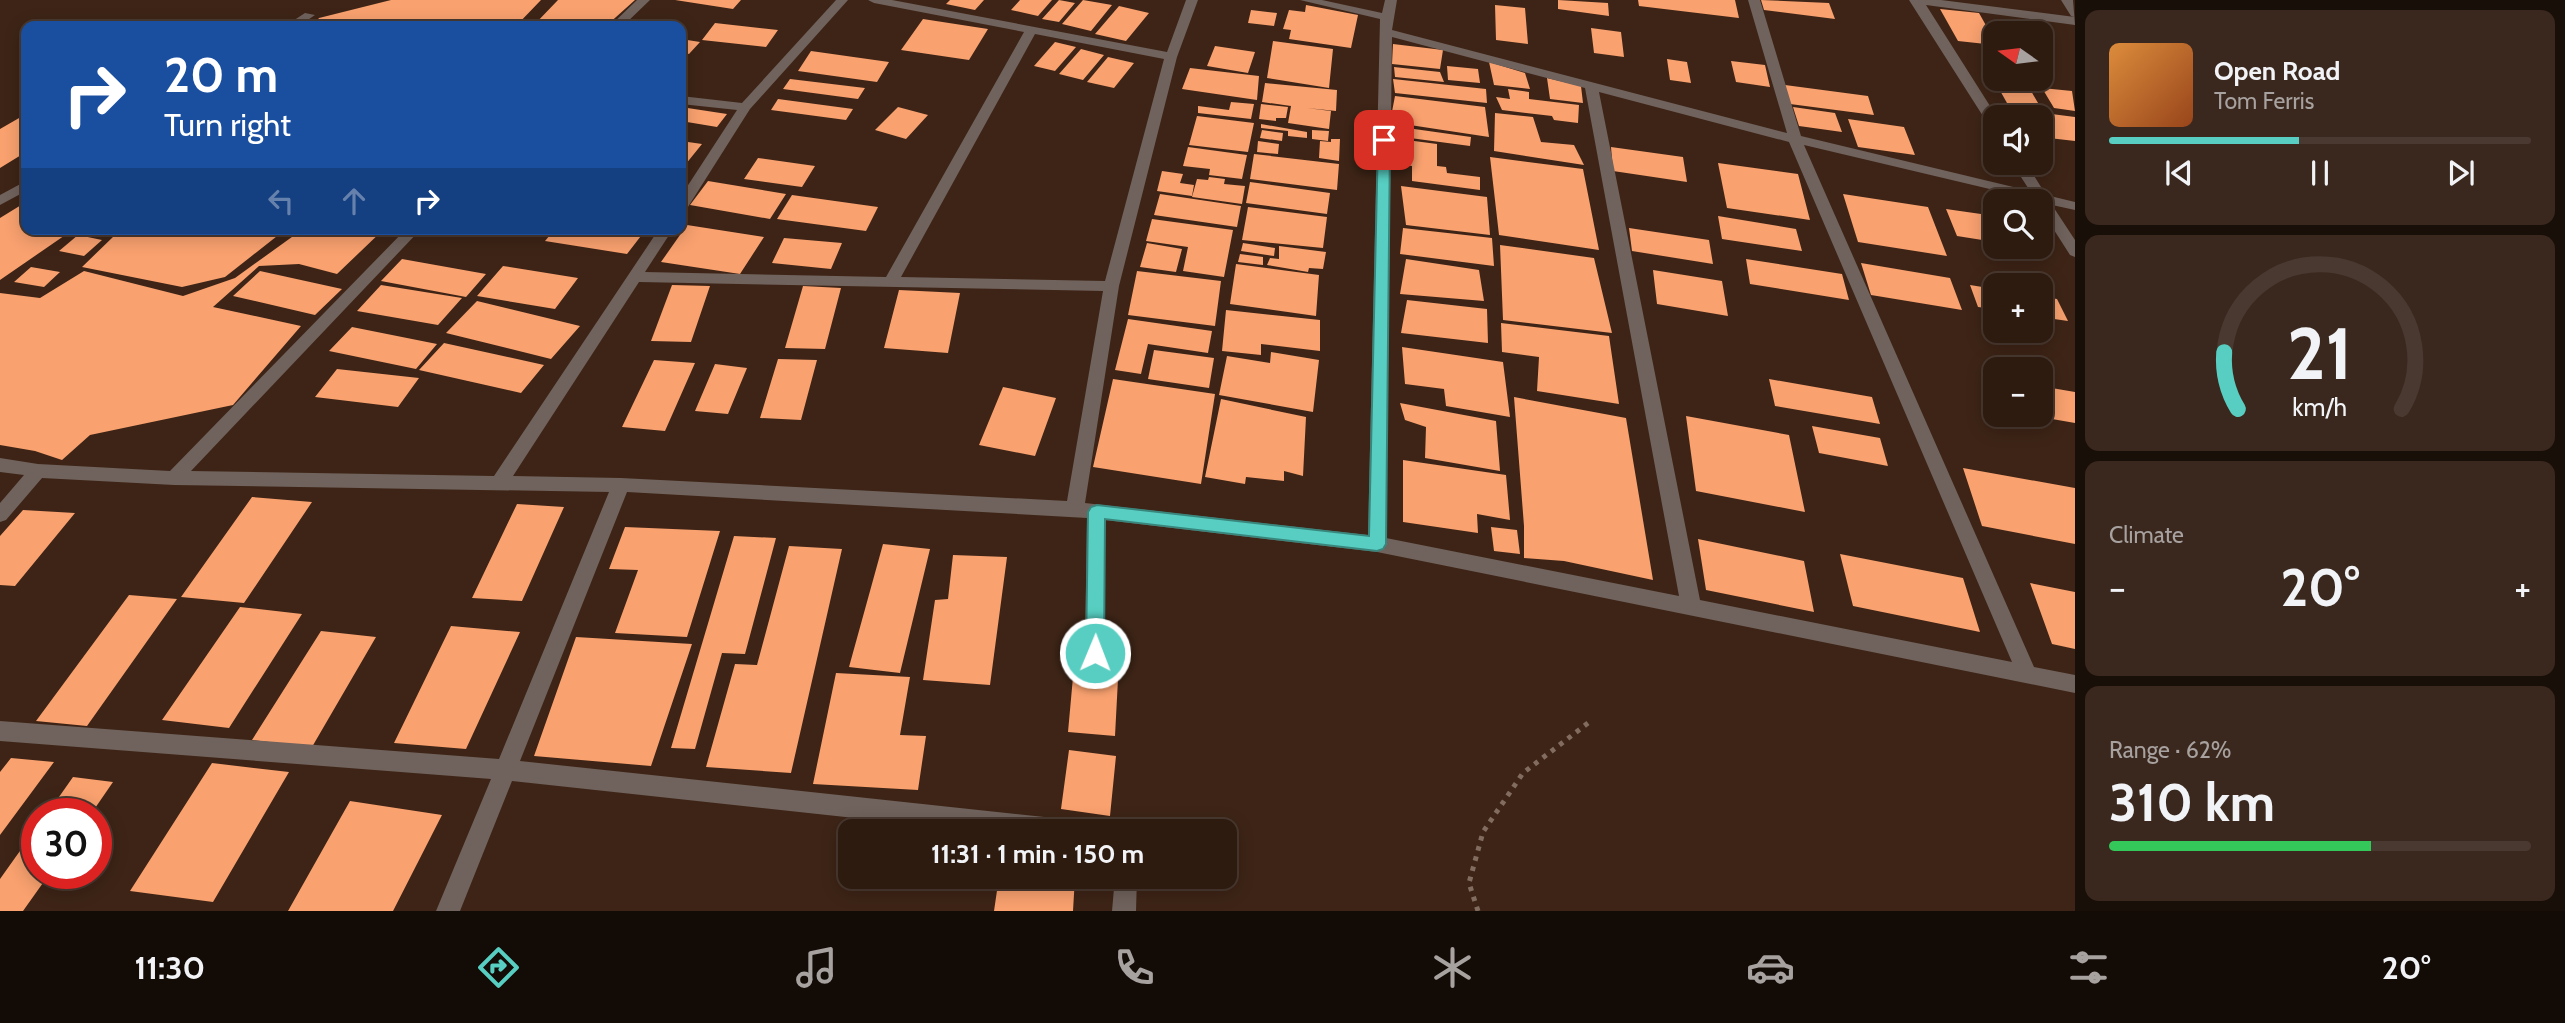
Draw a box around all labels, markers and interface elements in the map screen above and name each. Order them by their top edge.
north arrow [1983,21,2053,91]
map controls [1983,21,2053,427]
text: 20 m [164,45,278,104]
icon: right [49,49,140,140]
text: Open Road [2214,55,2340,87]
text: Tom Ferris [2214,87,2314,115]
text: Turn right [164,105,291,144]
button: sound [1983,105,2053,175]
pin [1354,110,1414,170]
icon: arrive [1365,121,1403,159]
icon: previous [2160,154,2198,192]
icon: pause [2301,154,2339,192]
icon: next [2442,154,2480,192]
icon: left [262,182,300,220]
icon: ahead [335,182,373,220]
icon: right [408,182,446,220]
button: search [1983,189,2053,259]
button: + [1983,273,2053,343]
text: 21 [2287,309,2353,397]
button: − [1983,357,2053,427]
text: km/h [2293,392,2347,422]
text: Climate [2109,521,2184,549]
text: 20° [2280,556,2360,619]
text: − [2109,564,2126,611]
text: + [2514,564,2531,611]
position arrow [1058,616,1132,690]
text: Range · 62% [2109,736,2232,764]
text: 310 km [2109,771,2275,834]
speed limit sign: 30 [21,798,112,889]
text: 11:31 · 1 min · 150 m [931,838,1144,870]
icon: directions [474,943,523,992]
icon: music [792,943,841,992]
icon: phone [1110,943,1159,992]
icon: climate [1428,943,1477,992]
icon: car [1746,943,1795,992]
icon: filters [2064,943,2113,992]
text: 11:30 [134,948,205,987]
text: 20° [2382,948,2430,987]

